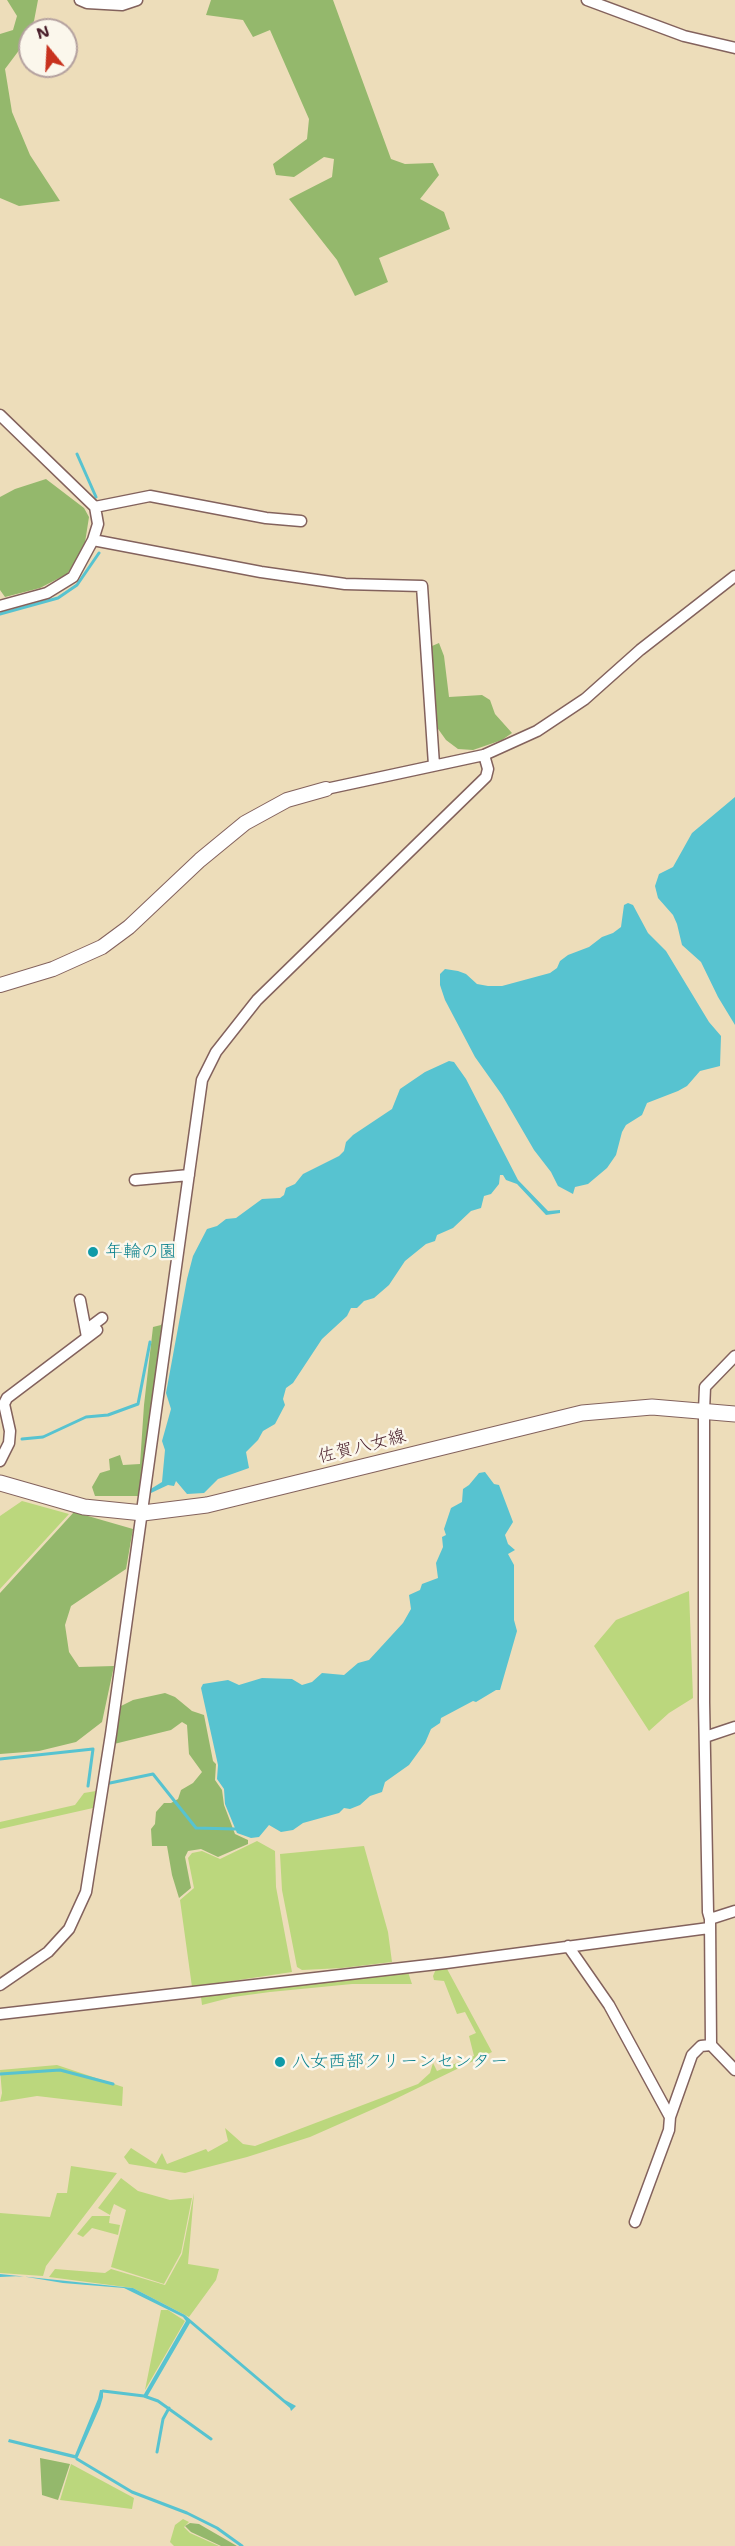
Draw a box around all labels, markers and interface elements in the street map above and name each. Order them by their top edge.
north arrow [18,18,78,78]
text: N [34,20,52,44]
place label: 年輪の園 [105,1241,177,1263]
marker: 年輪の園 [86,1245,100,1259]
street label: 佐賀八女線 [316,1426,408,1468]
place label: 八女西部クリーンセンター [292,2051,508,2073]
marker: 八女西部クリーンセンター [273,2055,287,2069]

